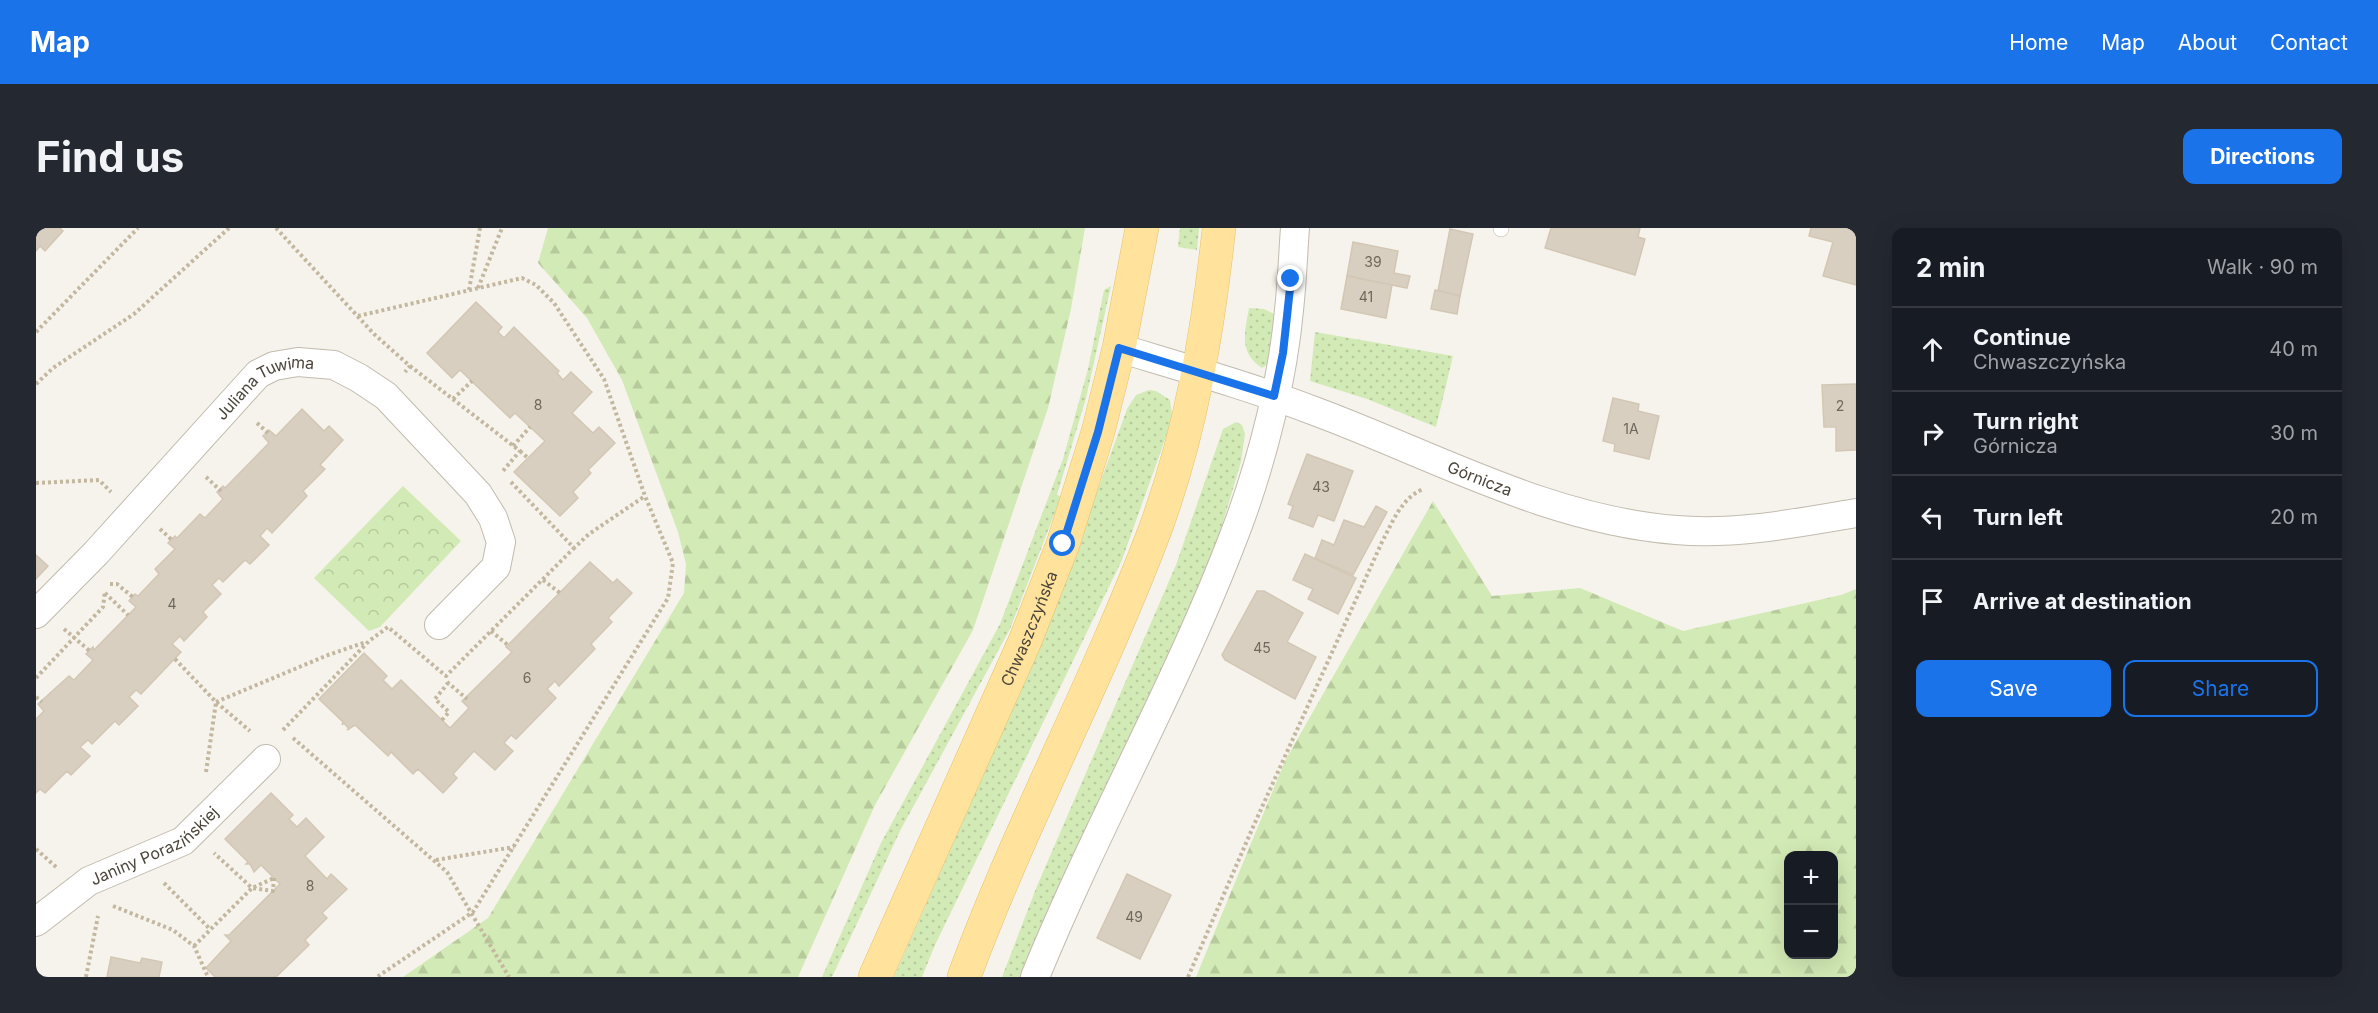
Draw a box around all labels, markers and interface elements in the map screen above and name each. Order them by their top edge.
text: Map [30,25,90,59]
text: Home [2009,30,2068,55]
text: Map [2101,30,2145,55]
text: About [2178,30,2237,55]
text: Contact [2270,30,2348,55]
button: Directions [2183,129,2342,184]
text: Find us [36,131,184,182]
text: 2 min [1916,252,1986,283]
house number: 39 [1364,253,1382,270]
text: Walk · 90 m [2207,255,2318,279]
route end [1277,265,1303,291]
house number: 41 [1359,288,1373,305]
text: Continue [1973,324,2071,350]
icon: ahead [1916,333,1949,366]
text: 40 m [2269,337,2318,361]
text: Chwaszczyńska [1973,350,2126,374]
street label: Juliana Tuwima [211,351,315,424]
house number: 8 [534,396,542,413]
house number: 2 [1836,397,1844,414]
text: Turn right [1973,408,2079,434]
icon: right [1916,417,1949,450]
house number: 1A [1623,420,1639,437]
text: 30 m [2270,421,2318,445]
text: Górnicza [1973,434,2058,458]
street label: Górnicza [1445,457,1515,500]
house number: 43 [1312,478,1330,495]
icon: left [1916,501,1949,534]
text: Turn left [1973,504,2063,530]
text: 20 m [2270,505,2318,529]
route start [1049,530,1075,556]
street label: Chwaszczyńska [996,568,1061,689]
icon: arrive [1916,585,1949,618]
text: Arrive at destination [1973,588,2192,614]
house number: 4 [167,595,177,612]
house number: 45 [1253,639,1271,656]
button: Save [1916,660,2111,717]
button: Share [2123,660,2318,717]
house number: 6 [523,669,531,686]
street label: Janiny Porazińskiej [87,802,222,889]
map controls [1784,851,1838,959]
button: + [1784,851,1838,905]
house number: 8 [306,877,314,894]
button: − [1784,905,1838,959]
house number: 49 [1125,908,1143,925]

